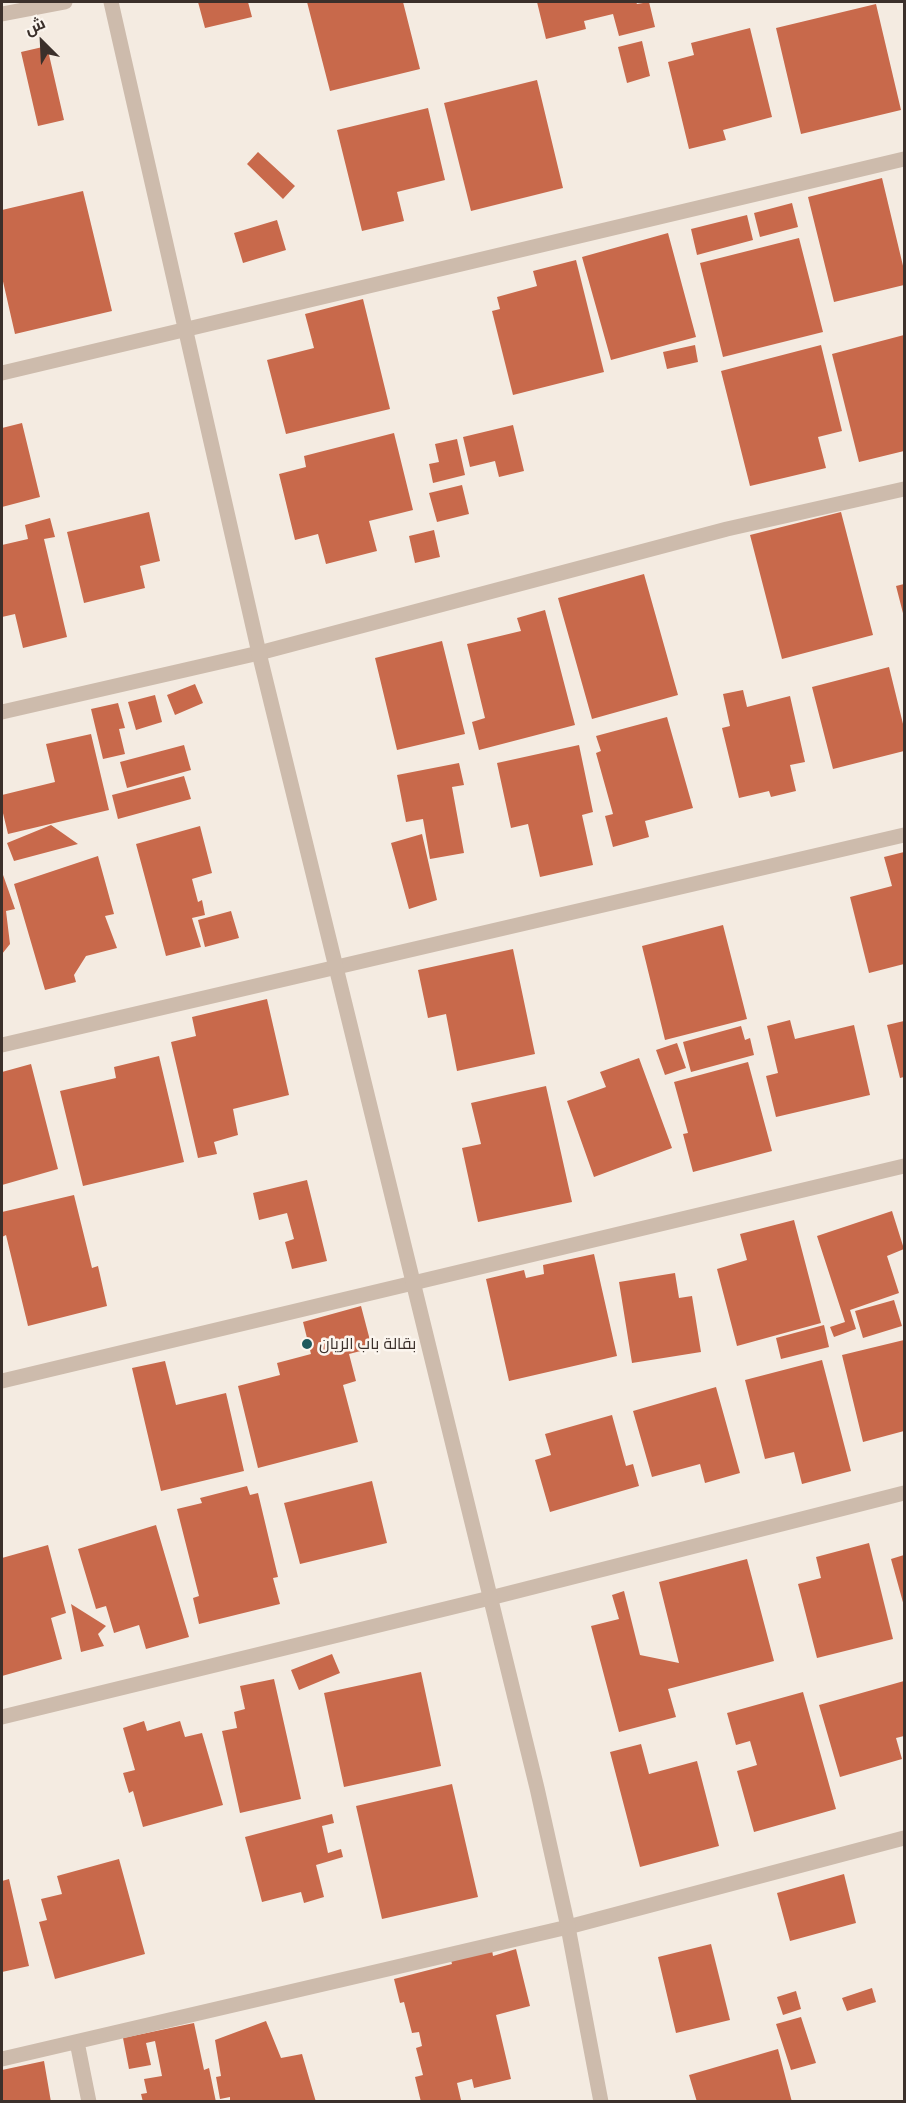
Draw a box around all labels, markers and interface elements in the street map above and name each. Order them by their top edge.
north arrow [12,12,72,72]
text: ش [21,12,48,39]
place label: بقالة باب الريان [319,1334,416,1354]
marker: بقالة باب الريان [300,1337,314,1351]

